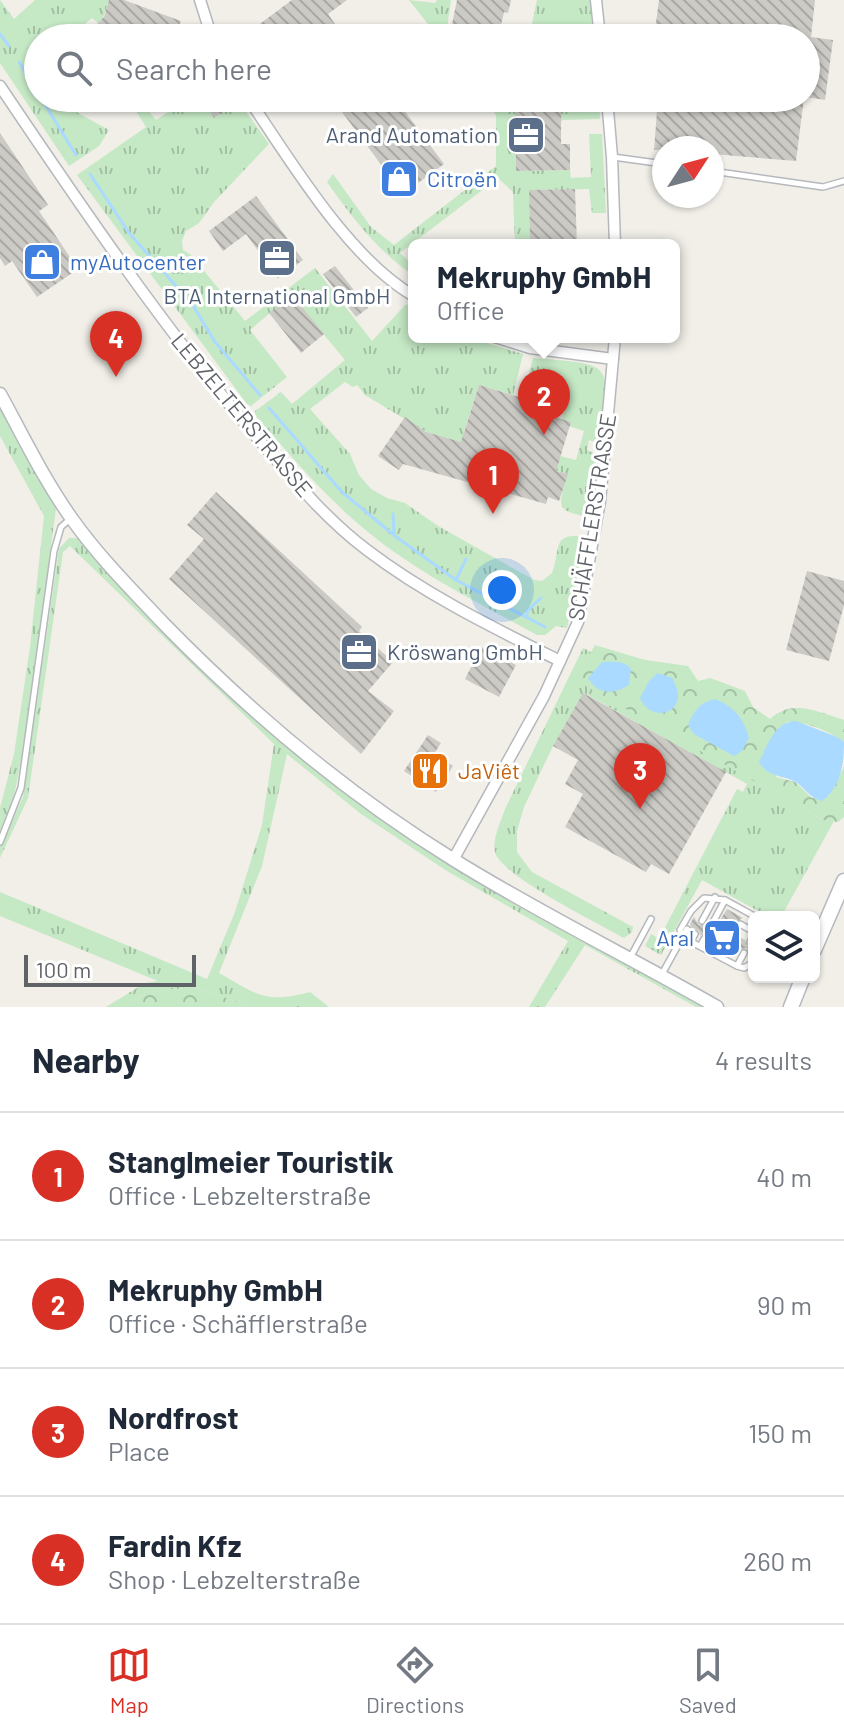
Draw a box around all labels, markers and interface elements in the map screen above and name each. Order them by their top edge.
search box [24,24,820,112]
icon: search [52,46,96,90]
text: Search here [116,50,272,86]
office icon: Arand Automation [505,114,547,156]
place label: Arand Automation [326,121,498,147]
north arrow [652,136,724,208]
shop icon: Citroën [378,158,420,200]
place label: Citroën [427,165,497,191]
office icon: BTA International GmbH [256,237,298,279]
popup [408,239,680,343]
shop icon: myAutocenter [21,241,63,283]
place label: myAutocenter [70,248,205,274]
text: Mekruphy GmbH [437,258,651,294]
place label: BTA International GmbH [164,282,390,308]
text: Office [437,294,505,325]
pin: 4 [90,311,142,377]
street label: LEBZELTERSTRASSE [167,327,319,501]
pin: 2 [518,369,570,435]
street label: SCHÄFFLERSTRASSE [562,412,620,622]
pin: 1 [467,448,519,514]
your location [482,570,522,610]
office icon: Kröswang GmbH [338,631,380,673]
place label: Kröswang GmbH [387,638,543,664]
pin: 3 [614,743,666,809]
restaurant icon: JaViêt [409,750,451,792]
place label: JaViêt [458,757,520,783]
map controls [748,911,820,983]
button: layers [748,911,820,983]
supermarket icon: Aral [701,917,743,959]
place label: Aral [656,924,694,950]
scale bar [24,951,196,987]
text: 100 m [36,956,91,982]
text: Nearby [32,1039,140,1080]
text: 4 results [715,1044,812,1075]
text: Stanglmeier Touristik [108,1143,394,1179]
text: 1 [53,1161,63,1192]
text: 40 m [756,1161,812,1192]
text: Office · Lebzelterstraße [108,1179,371,1210]
text: Mekruphy GmbH [108,1271,323,1307]
text: 2 [51,1289,65,1320]
text: 90 m [757,1289,812,1320]
text: Office · Schäfflerstraße [108,1307,368,1338]
text: Nordfrost [108,1399,239,1435]
text: 3 [51,1417,65,1448]
text: 150 m [748,1417,812,1448]
text: Place [108,1435,170,1466]
text: Fardin Kfz [108,1527,242,1563]
text: 4 [50,1545,66,1576]
text: 260 m [743,1545,812,1576]
text: Shop · Lebzelterstraße [108,1563,361,1594]
tab: Map [107,1643,151,1717]
tab: Directions [366,1643,464,1717]
tab: Saved [679,1643,737,1717]

